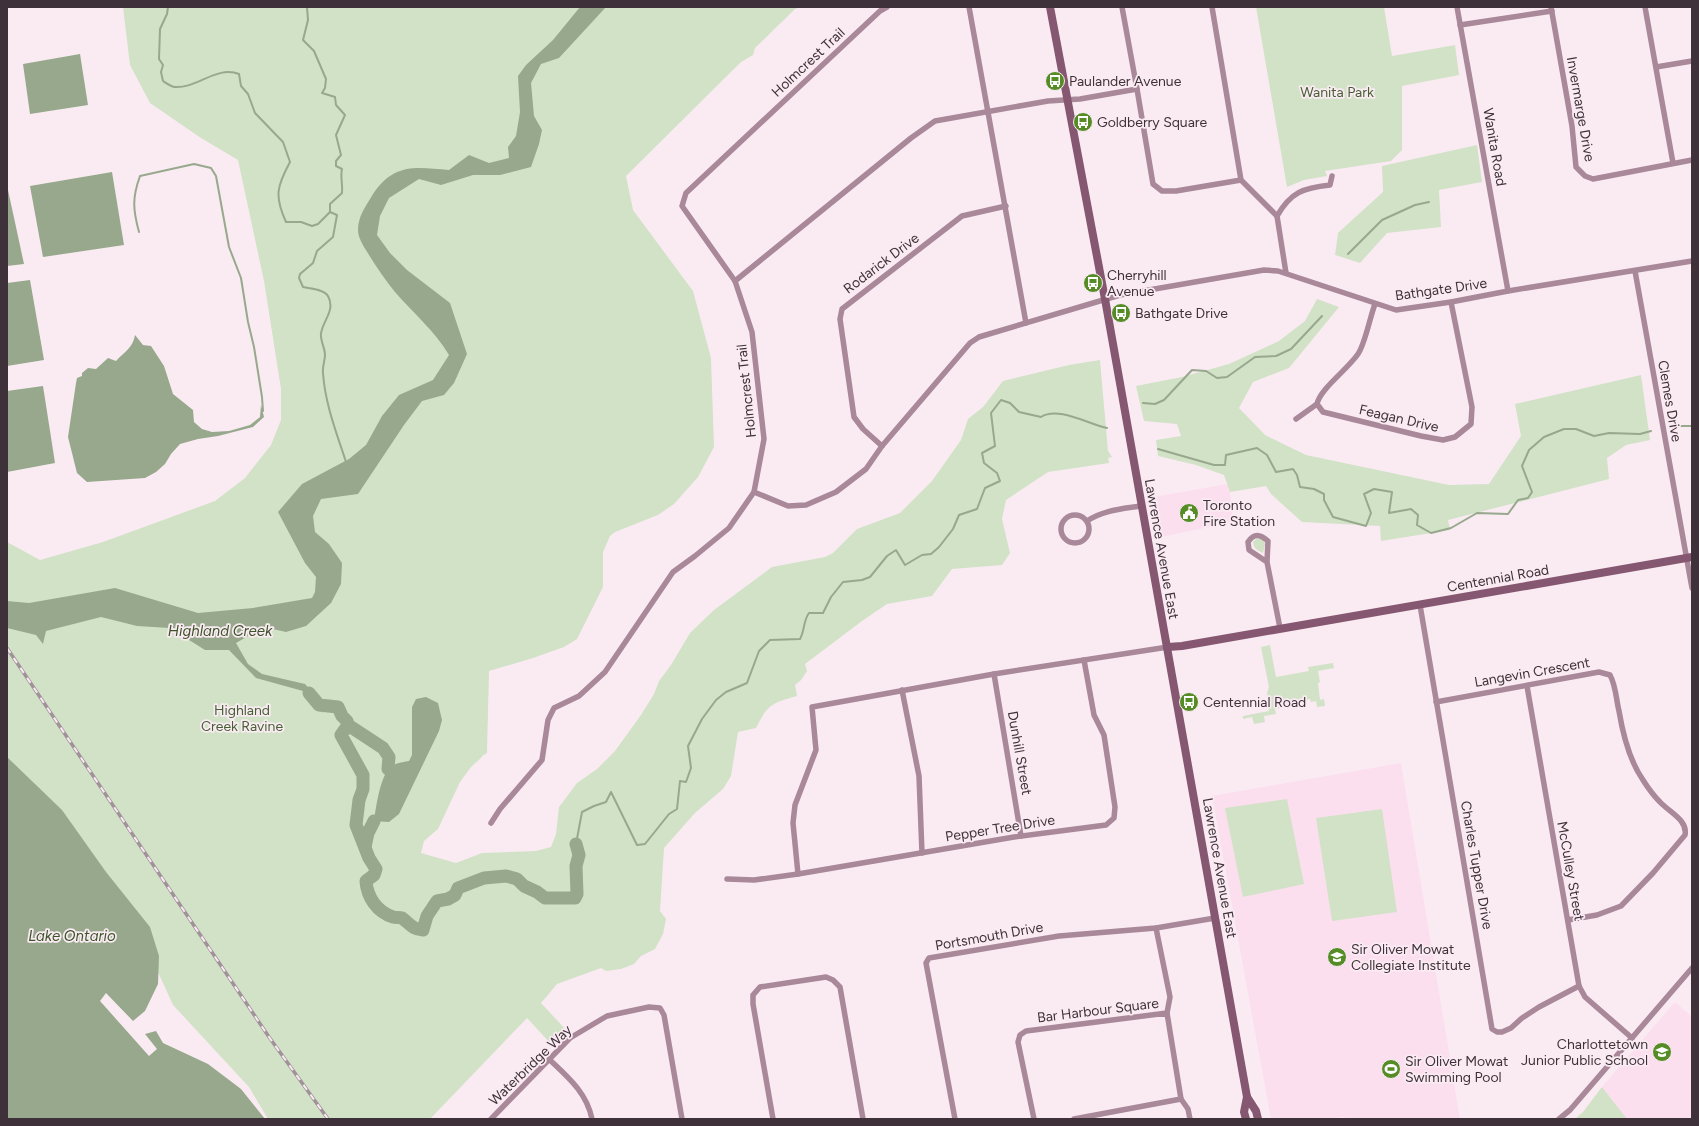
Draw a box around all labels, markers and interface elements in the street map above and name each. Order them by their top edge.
street label: Holmcrest Trail [768,24,849,101]
street label: Invermarge Drive [1563,55,1598,163]
bus stop icon: Paulander Avenue [1044,70,1066,92]
place label: Paulander Avenue [1069,73,1182,90]
park label: Wanita Park [1300,84,1374,101]
street label: Wanita Road [1479,107,1510,188]
bus stop icon: Goldberry Square [1072,111,1094,133]
place label: Goldberry Square [1097,114,1208,131]
street label: Rodarick Drive [840,229,923,297]
place label: Cherryhill Avenue [1107,267,1167,300]
bus stop icon: Cherryhill Avenue [1082,272,1104,294]
street label: Bathgate Drive [1394,275,1489,304]
bus stop icon: Bathgate Drive [1110,302,1132,324]
place label: Bathgate Drive [1135,305,1228,322]
street label: Holmcrest Trail [733,343,760,439]
street label: Clemes Drive [1654,359,1685,444]
street label: Feagan Drive [1357,401,1441,436]
street label: Lawrence Avenue East [1141,478,1182,621]
place label: Toronto Fire Station [1203,497,1275,530]
public building icon: Toronto Fire Station [1178,502,1200,524]
street label: Centennial Road [1446,561,1550,596]
water label: Highland Creek [168,622,273,640]
street label: Langevin Crescent [1473,654,1591,691]
bus stop icon: Centennial Road [1178,691,1200,713]
place label: Centennial Road [1203,694,1306,711]
park label: Highland Creek Ravine [201,702,283,735]
street label: Dunhill Street [1004,710,1035,796]
street label: Lawrence Avenue East [1199,797,1240,940]
street label: Charles Tupper Drive [1457,800,1496,931]
street label: Pepper Tree Drive [944,811,1057,846]
street label: McCulley Street [1553,820,1588,922]
street label: Portsmouth Drive [934,919,1045,954]
water label: Lake Ontario [28,927,116,945]
place label: Sir Oliver Mowat Collegiate Institute [1351,941,1471,974]
school or university icon: Sir Oliver Mowat Collegiate Institute [1326,946,1348,968]
street label: Bar Harbour Square [1036,995,1160,1026]
street label: Waterbridge Way [485,1021,576,1109]
place label: Charlottetown Junior Public School [1521,1036,1648,1069]
school or university icon: Charlottetown Junior Public School [1651,1041,1673,1063]
place label: Sir Oliver Mowat Swimming Pool [1405,1053,1508,1086]
sports icon: Sir Oliver Mowat Swimming Pool [1380,1058,1402,1080]

